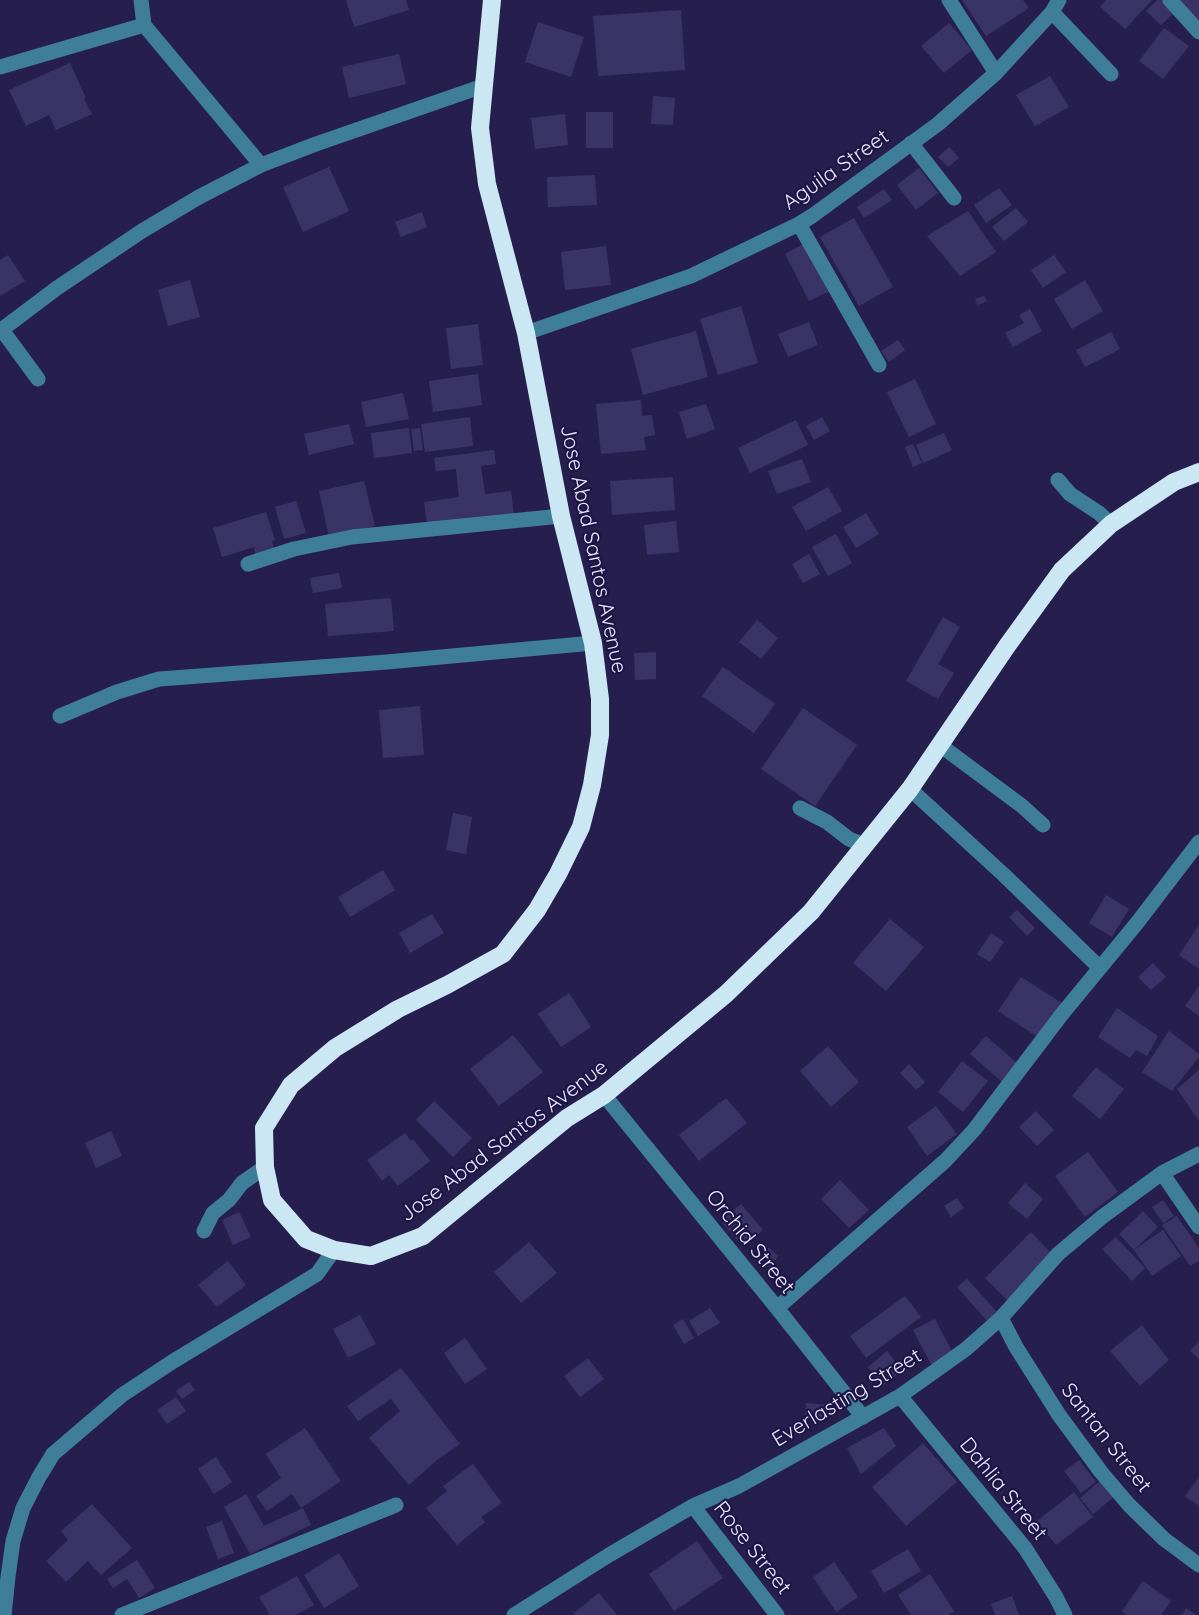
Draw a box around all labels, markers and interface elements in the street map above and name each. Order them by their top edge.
street label: Aguila Street [778,124,894,216]
street label: Jose Abad Santos Avenue [554,422,632,676]
street label: Jose Abad Santos Avenue [395,1055,613,1227]
street label: Orchid Street [700,1185,800,1299]
street label: Everlasting Street [768,1343,926,1453]
street label: Santan Street [1056,1378,1156,1498]
street label: Dahlia Street [954,1433,1052,1545]
street label: Rose Street [708,1496,796,1600]

